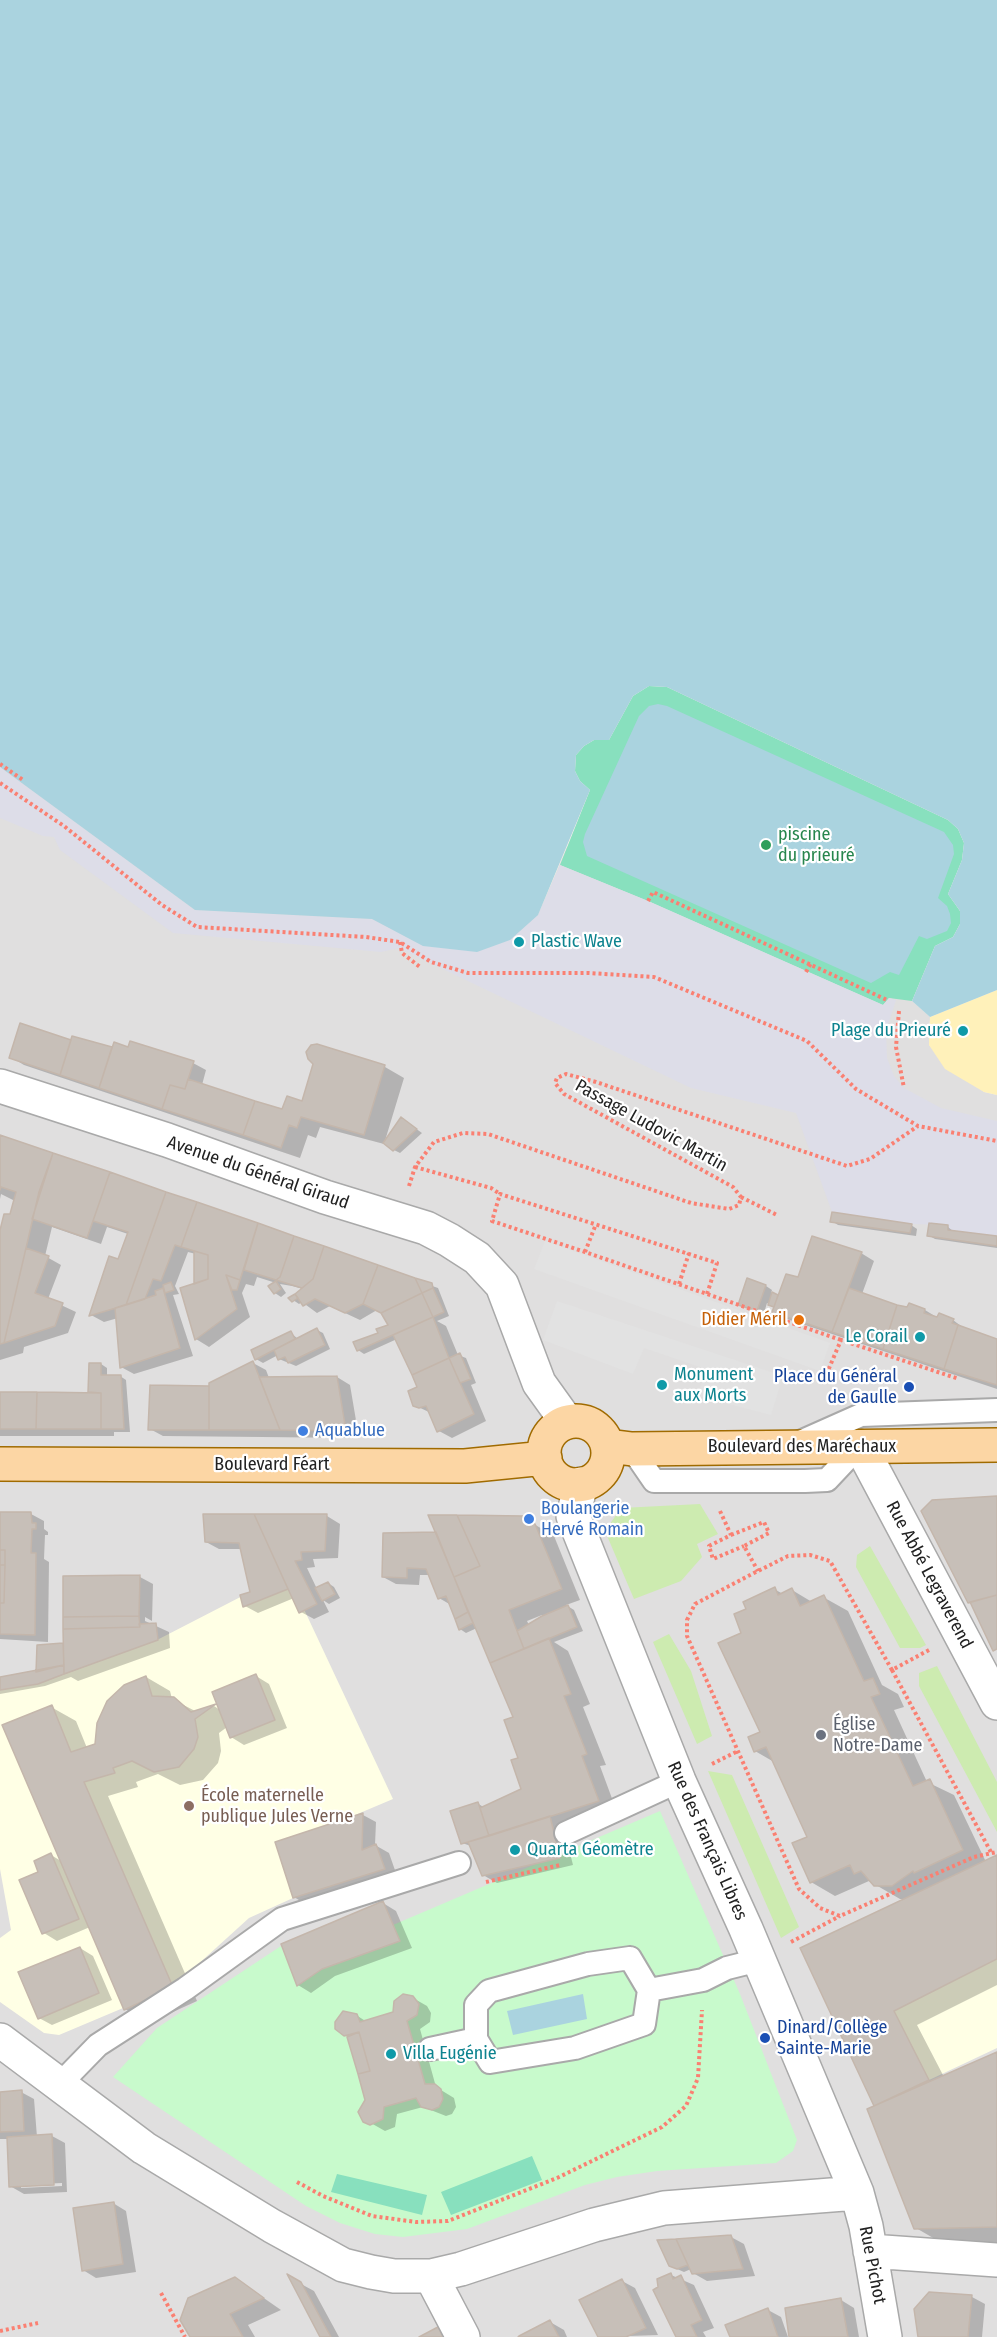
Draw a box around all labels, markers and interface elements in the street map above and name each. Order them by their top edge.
place label: piscine du prieuré [778,824,855,866]
marker: piscine du prieuré [759,838,773,852]
place label: Plastic Wave [531,931,622,953]
marker: Plastic Wave [512,935,526,949]
place label: Plage du Prieuré [831,1020,951,1042]
marker: Plage du Prieuré [956,1024,970,1038]
street label: Passage Ludovic Martin [571,1075,731,1177]
street label: Avenue du Général Giraud [164,1132,352,1214]
place label: Didier Méril [701,1309,787,1331]
marker: Didier Méril [792,1313,806,1327]
place label: Le Corail [845,1326,908,1348]
marker: Le Corail [913,1330,927,1344]
place label: Monument aux Morts [674,1364,753,1406]
place label: Place du Général de Gaulle [774,1366,897,1408]
marker: Monument aux Morts [655,1378,669,1392]
marker: Place du Général de Gaulle [902,1380,916,1394]
place label: Aquablue [315,1420,385,1442]
marker: Aquablue [296,1424,310,1438]
street label: Boulevard des Maréchaux [708,1436,896,1458]
street label: Boulevard Féart [214,1454,330,1476]
place label: Boulangerie Hervé Romain [541,1498,644,1540]
street label: Rue Abbé Legraverend [881,1498,977,1652]
marker: Boulangerie Hervé Romain [522,1512,536,1526]
place label: Église Notre-Dame [833,1714,922,1756]
marker: Église Notre-Dame [814,1728,828,1742]
street label: Rue des Français Libres [662,1758,752,1924]
place label: École maternelle publique Jules Verne [201,1785,353,1828]
marker: École maternelle publique Jules Verne [182,1799,196,1813]
place label: Quarta Géomètre [527,1839,654,1861]
marker: Quarta Géomètre [508,1843,522,1857]
place label: Dinard/Collège Sainte-Marie [777,2017,887,2060]
marker: Dinard/Collège Sainte-Marie [758,2031,772,2045]
place label: Villa Eugénie [403,2043,497,2065]
marker: Villa Eugénie [384,2047,398,2061]
street label: Rue Pichot [854,2224,890,2306]

